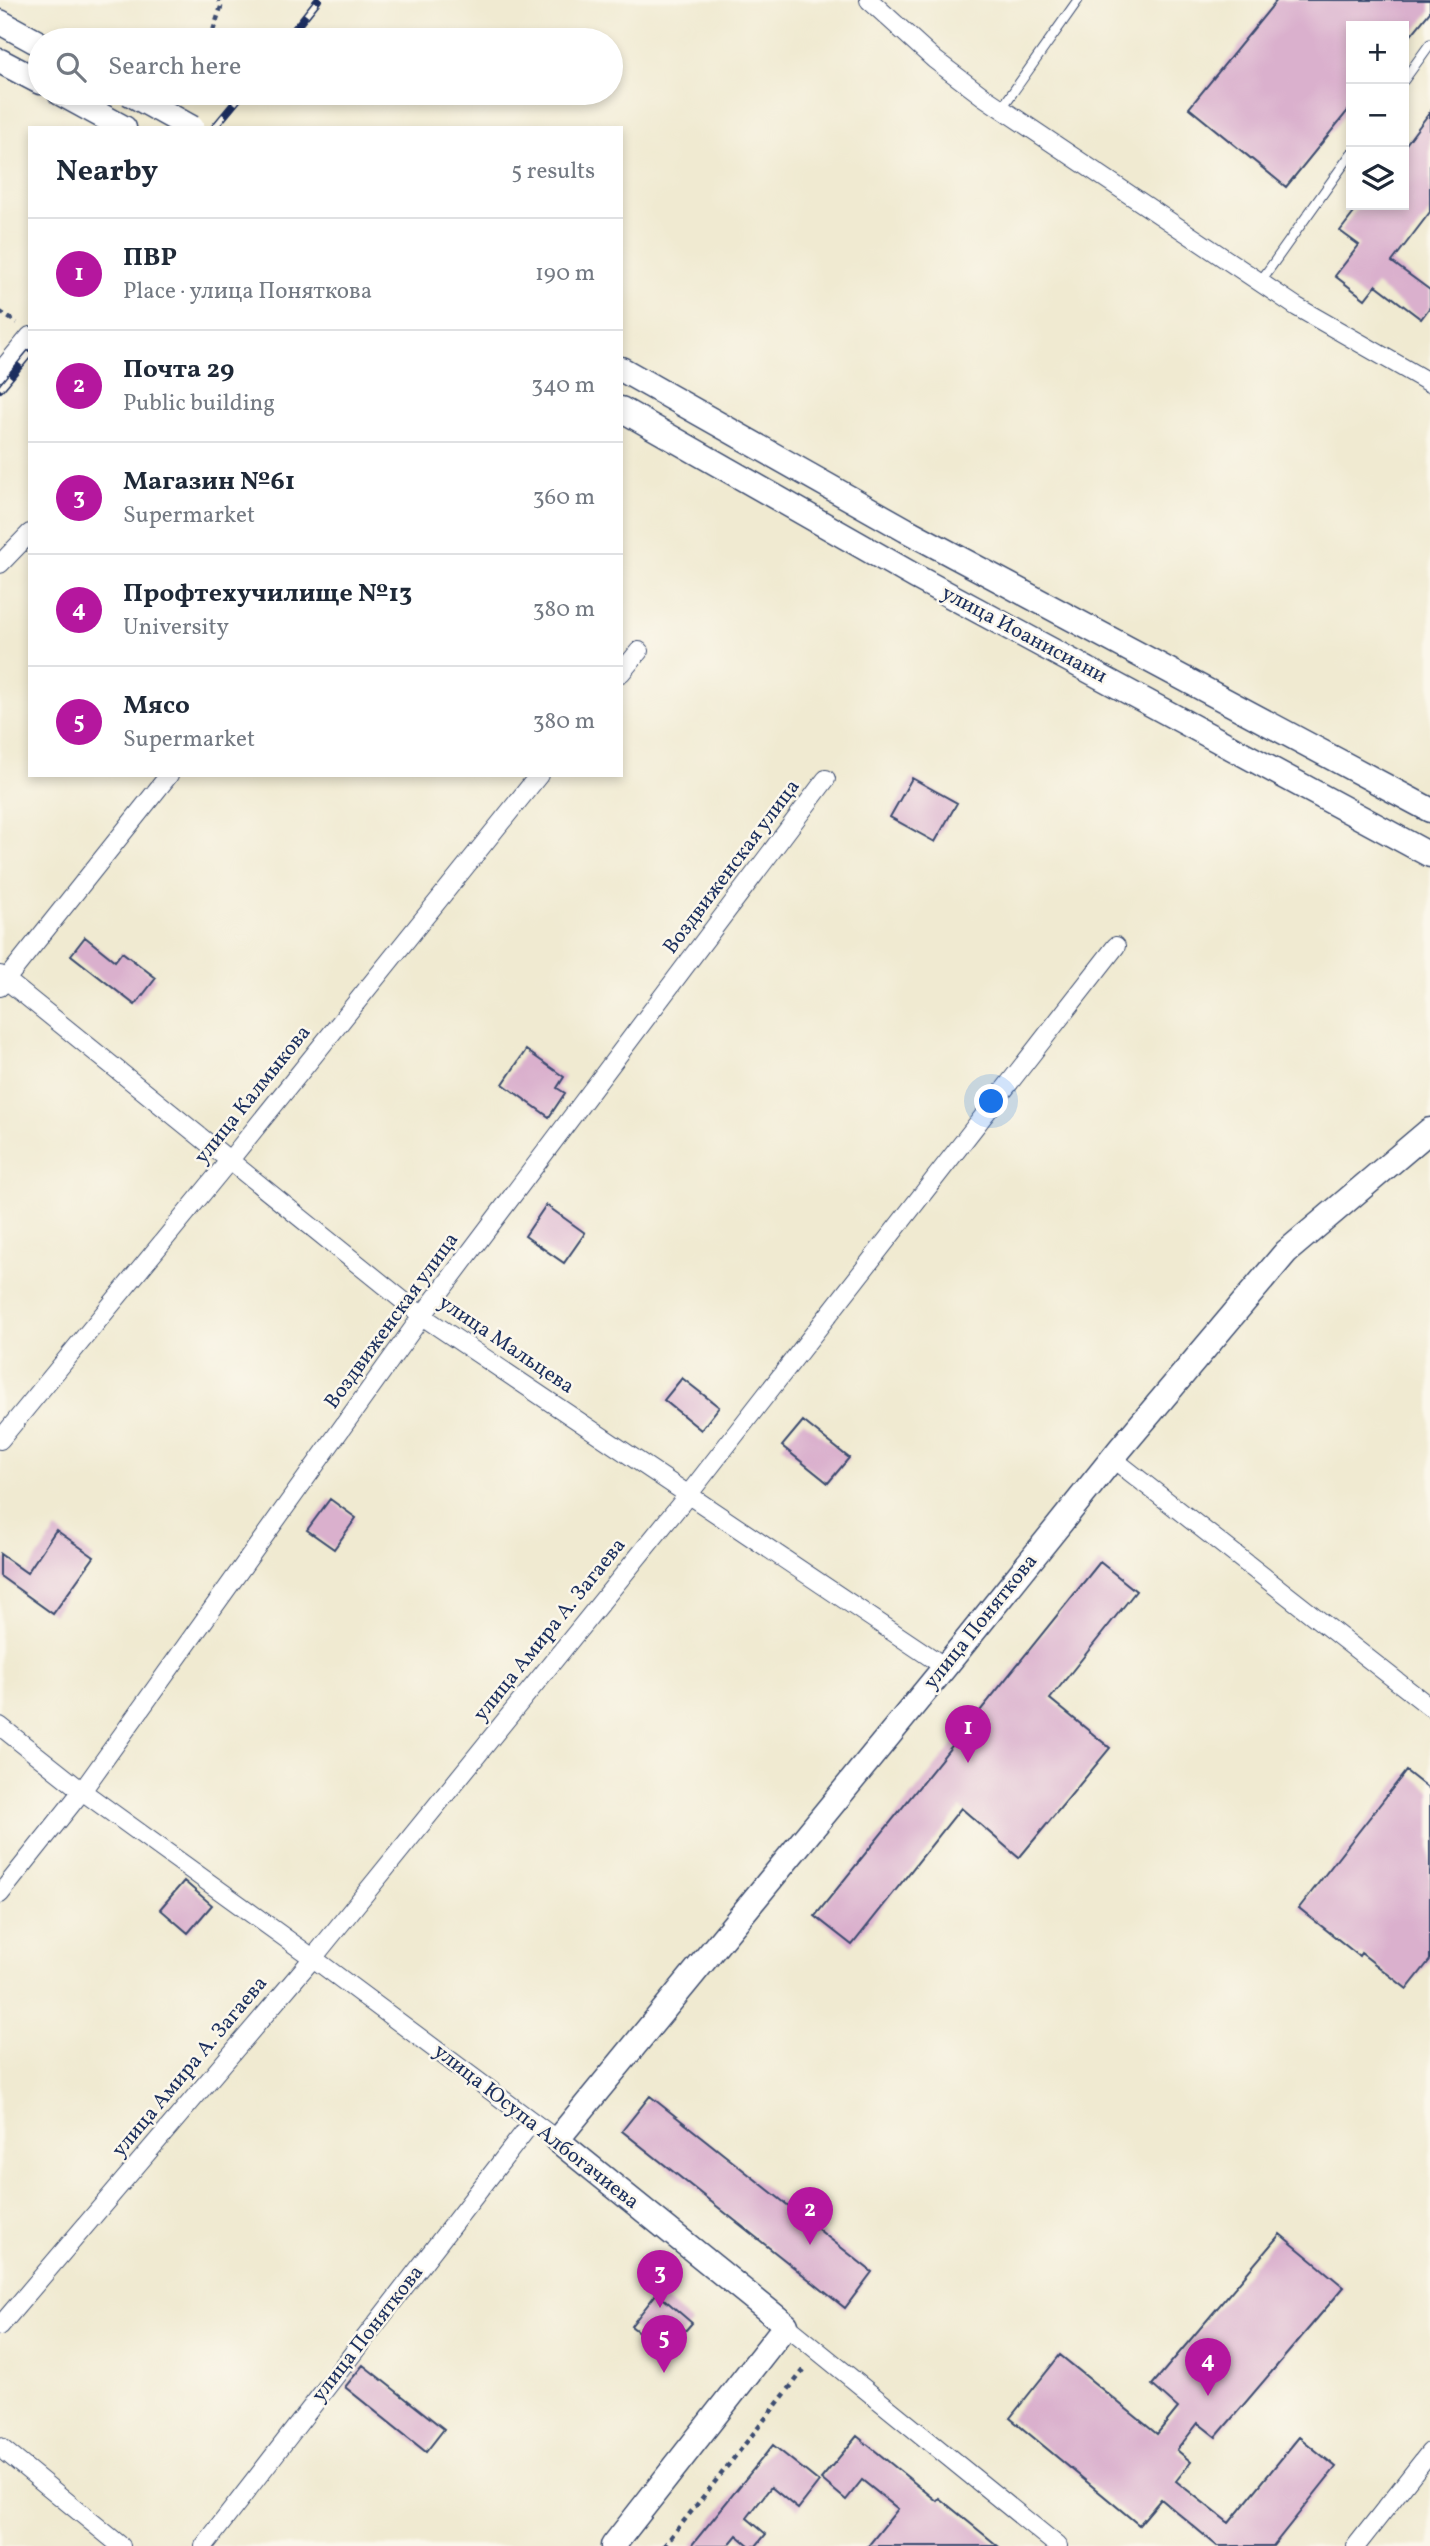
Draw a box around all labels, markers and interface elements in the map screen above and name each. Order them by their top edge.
map controls [1346,21,1409,210]
button: + [1346,21,1409,84]
search box [28,28,623,105]
icon: search [52,48,90,86]
text: Search here [108,49,241,85]
button: − [1346,84,1409,147]
button: layers [1346,147,1409,210]
text: Nearby [56,151,158,193]
text: 5 results [511,156,595,188]
text: ПВР [123,240,177,276]
text: 1 [74,258,84,290]
text: 190 m [535,258,595,290]
text: Place · улица Поняткова [123,276,372,308]
text: Почта 29 [123,352,234,388]
text: 2 [73,370,85,402]
text: 340 m [531,370,595,402]
text: Public building [123,388,275,420]
text: Магазин №61 [123,464,295,500]
text: 3 [73,482,85,514]
text: 360 m [533,482,595,514]
text: Supermarket [123,500,255,532]
text: Профтехучилище №13 [123,576,412,612]
street label: улица Иоанисиани [936,579,1112,691]
text: 4 [72,594,86,626]
text: 380 m [533,594,595,626]
text: University [123,612,229,644]
text: Мясо [123,688,190,724]
text: 5 [73,706,85,738]
text: 380 m [533,706,595,738]
text: Supermarket [123,724,255,756]
street label: Воздвиженская улица [657,774,807,960]
street label: улица Калмыкова [188,1019,318,1171]
your location [974,1084,1008,1118]
street label: Воздвиженская улица [318,1227,466,1415]
street label: улица Мальцева [432,1289,580,1401]
street label: улица Амира А. Загаева [467,1532,633,1728]
street label: улица Поняткова [917,1548,1045,1696]
pin: 1 [945,1705,991,1763]
street label: улица Амира А. Загаева [105,1970,275,2164]
street label: улица Юсупа Албогачиева [427,2037,645,2217]
pin: 2 [787,2187,833,2245]
pin: 3 [637,2250,683,2308]
street label: улица Поняткова [305,2259,431,2409]
pin: 5 [641,2315,687,2373]
pin: 4 [1185,2338,1231,2396]

